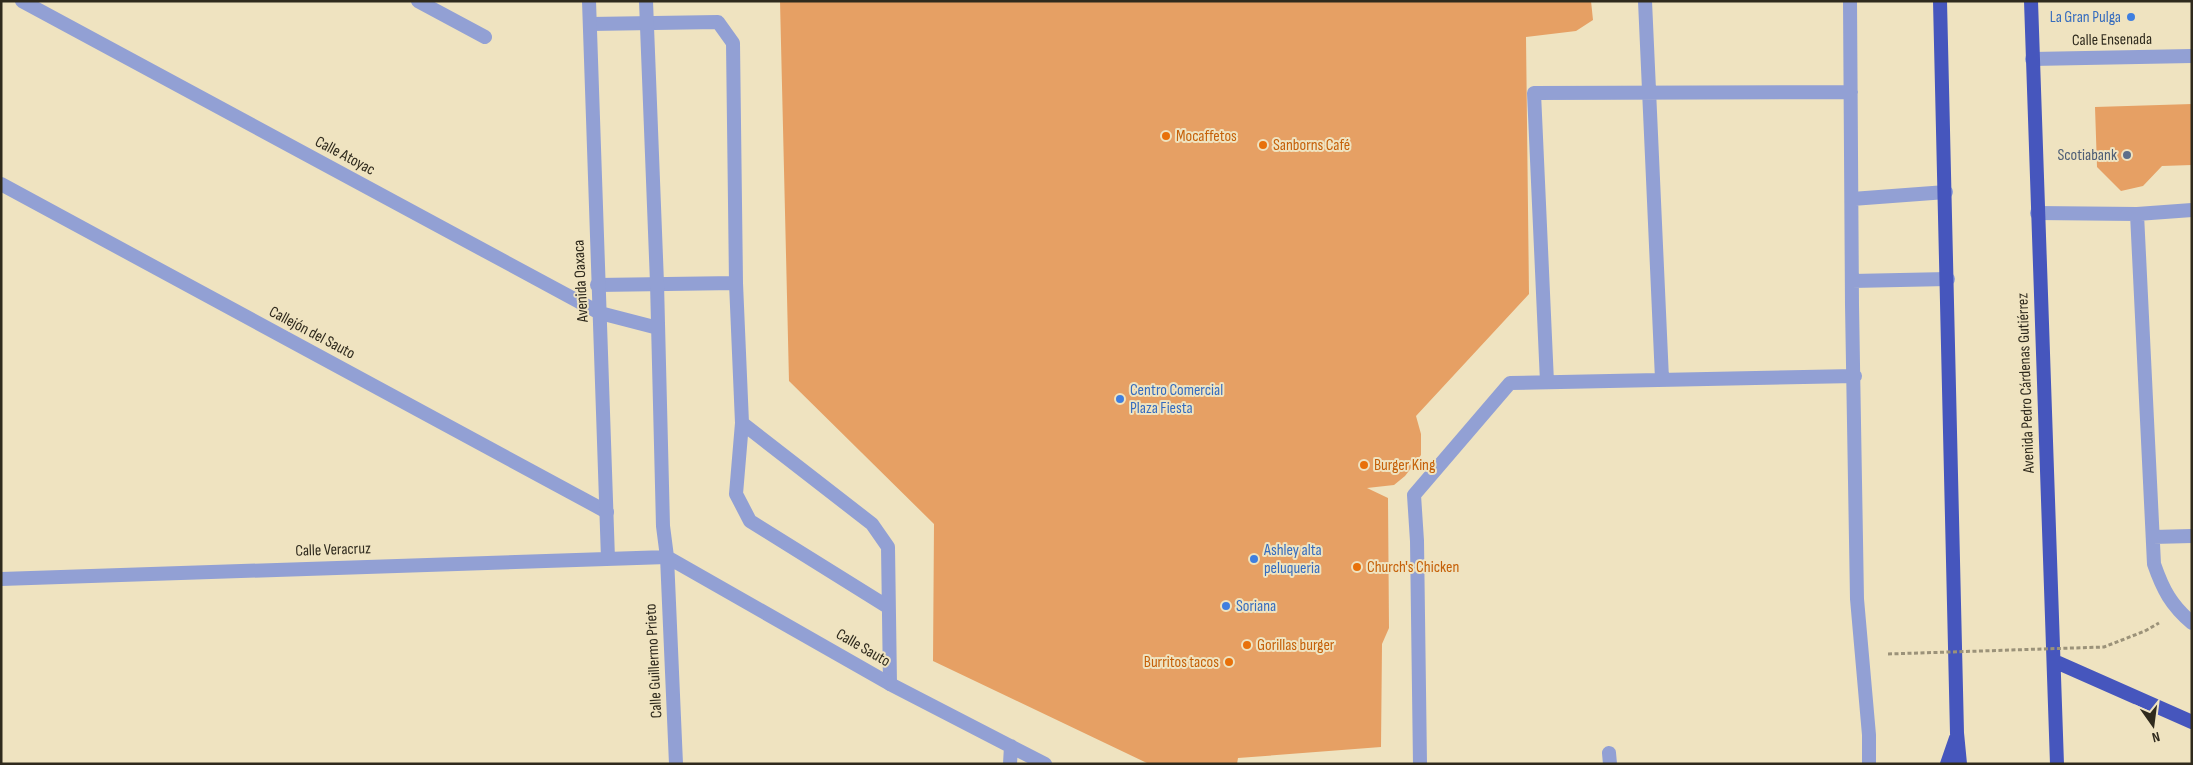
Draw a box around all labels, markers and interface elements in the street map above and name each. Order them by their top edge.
place label: La Gran Pulga [2050,8,2121,27]
marker: La Gran Pulga [2125,11,2137,23]
street label: Calle Ensenada [2072,30,2152,50]
place label: Mocaffetos [1176,127,1237,146]
marker: Mocaffetos [1160,130,1172,142]
street label: Calle Atoyac [312,132,378,180]
place label: Sanborns Café [1273,136,1350,155]
marker: Sanborns Café [1257,139,1269,151]
place label: Scotiabank [2057,146,2117,165]
marker: Scotiabank [2121,149,2133,161]
street label: Avenida Oaxaca [569,239,593,324]
street label: Avenida Pedro Cárdenas Gutiérrez [2013,292,2039,474]
street label: Callejón del Sauto [266,302,358,364]
place label: Centro Comercial Plaza Fiesta [1130,381,1223,418]
marker: Centro Comercial Plaza Fiesta [1114,393,1126,405]
place label: Burger King [1374,456,1435,475]
marker: Burger King [1358,459,1370,471]
street label: Calle Veracruz [295,539,371,561]
place label: Ashley alta peluqueria [1263,541,1322,578]
marker: Ashley alta peluqueria [1248,553,1260,565]
place label: Church's Chicken [1367,558,1459,577]
marker: Church's Chicken [1351,561,1363,573]
place label: Soriana [1236,597,1276,616]
marker: Soriana [1220,600,1232,612]
street label: Calle Guillermo Prieto [642,603,666,719]
street label: Calle Sauto [832,625,894,671]
place label: Gorillas burger [1257,636,1335,655]
marker: Gorillas burger [1241,639,1253,651]
place label: Burritos tacos [1144,653,1219,672]
marker: Burritos tacos [1223,656,1235,668]
north arrow [2128,700,2178,750]
text: N [2150,728,2162,746]

